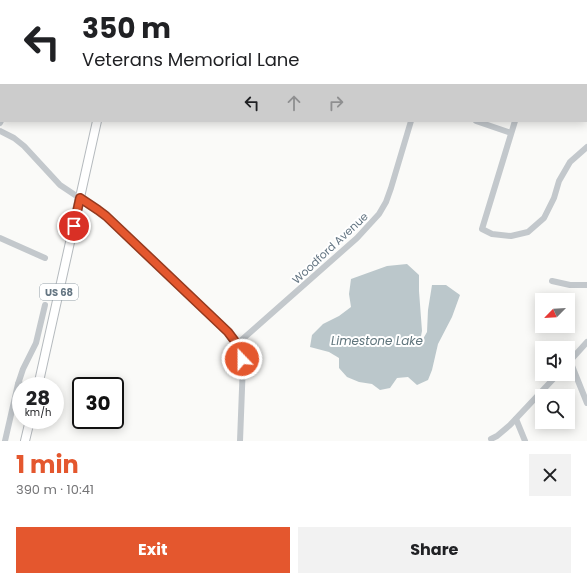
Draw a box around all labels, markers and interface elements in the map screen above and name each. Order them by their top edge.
text: 350 m [82,9,171,48]
icon: left [16,16,68,68]
text: Veterans Memorial Lane [82,47,300,72]
icon: left [241,92,263,114]
icon: ahead [283,92,305,114]
icon: right [325,92,347,114]
street label: Woodford Avenue [288,208,372,288]
pin [57,209,91,243]
icon: arrive [63,215,85,237]
road number: US 68 [40,284,78,300]
north arrow [535,293,575,333]
map controls [535,293,575,429]
water label: Limestone Lake [331,332,423,349]
position arrow [221,338,263,380]
button: sound [535,341,575,381]
speed limit sign: 30 [72,377,124,429]
text: 28 [26,384,50,412]
button: search [535,389,575,429]
text: km/h [25,405,51,420]
text: 1 min [16,448,79,481]
button: close [529,454,571,496]
text: 390 m · 10:41 [16,480,94,499]
button: Exit [16,527,290,573]
button: Share [298,527,571,573]

